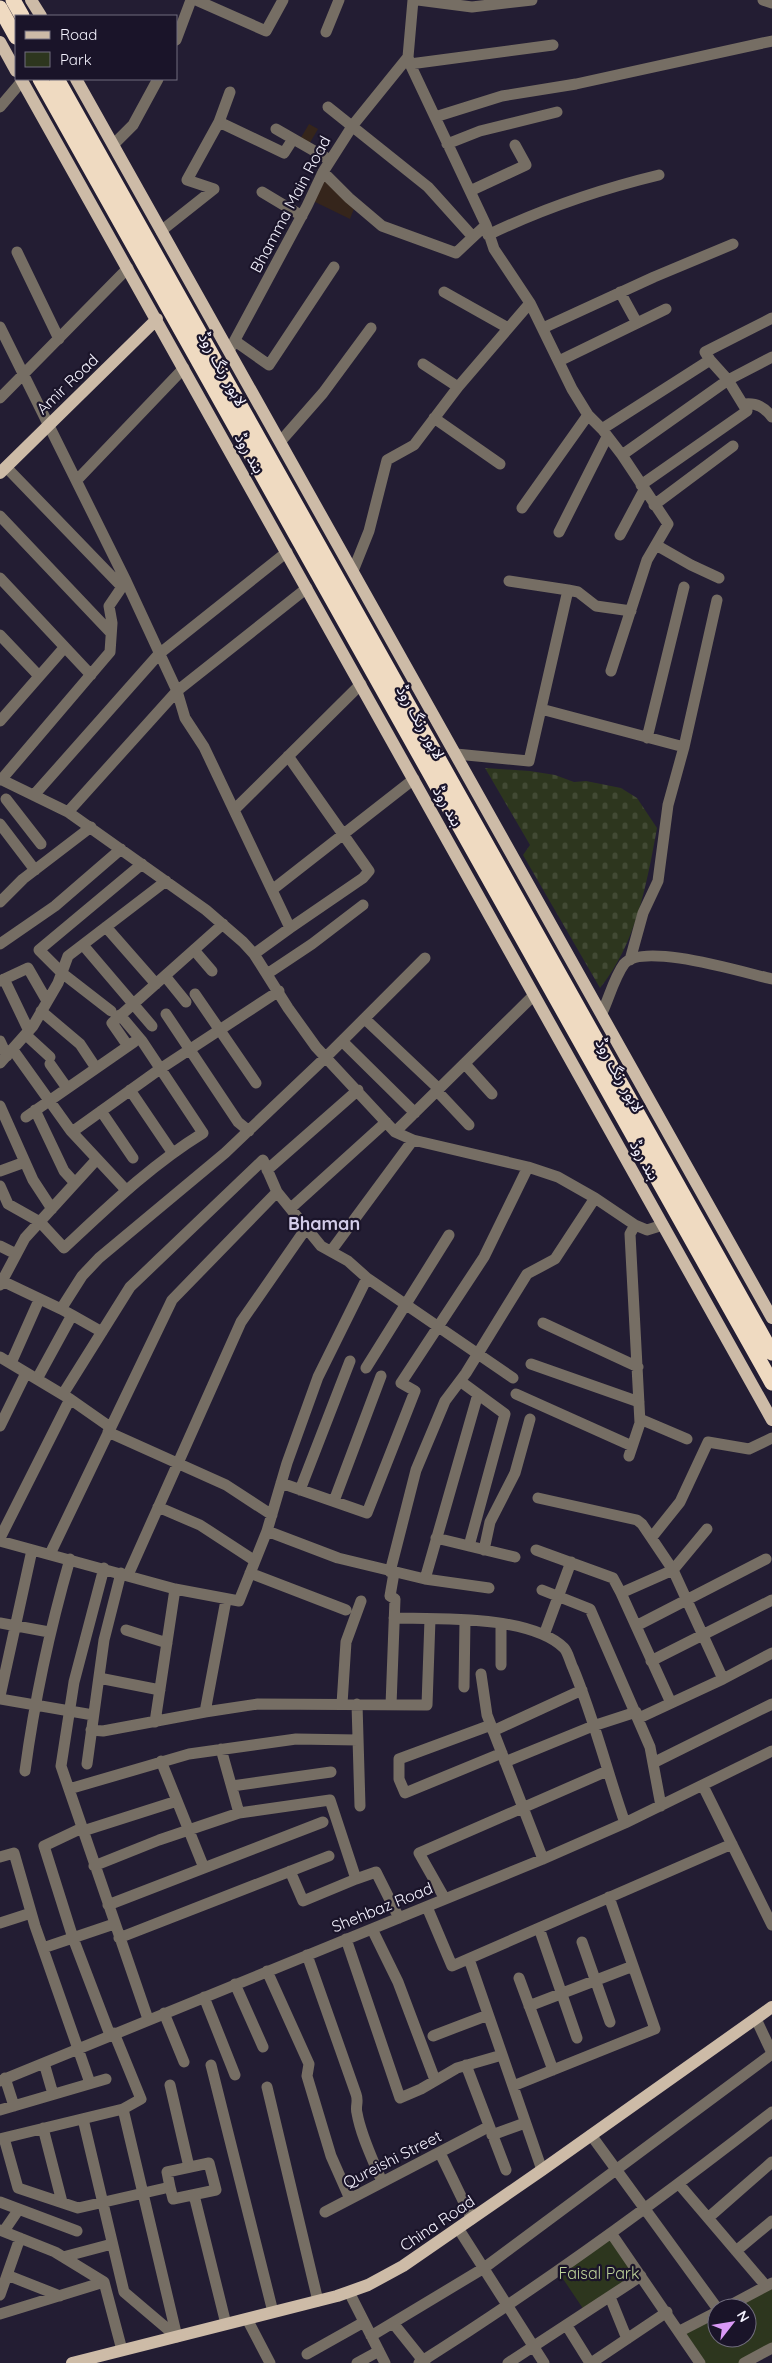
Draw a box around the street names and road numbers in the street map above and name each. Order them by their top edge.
street label: Bhamma Main Road [245,132,335,276]
street label: لاہور رنگ روڈ [194,328,252,410]
street label: Amir Road [32,350,102,418]
street label: بند روڈ [231,429,269,477]
street label: لاہور رنگ روڈ [392,681,450,763]
street label: بند روڈ [429,782,467,830]
street label: لاہور رنگ روڈ [591,1034,649,1116]
street label: بند روڈ [626,1136,664,1184]
street label: Shehbaz Road [328,1878,436,1936]
street label: Qureishi Street [339,2126,445,2192]
street label: China Road [396,2191,478,2255]

